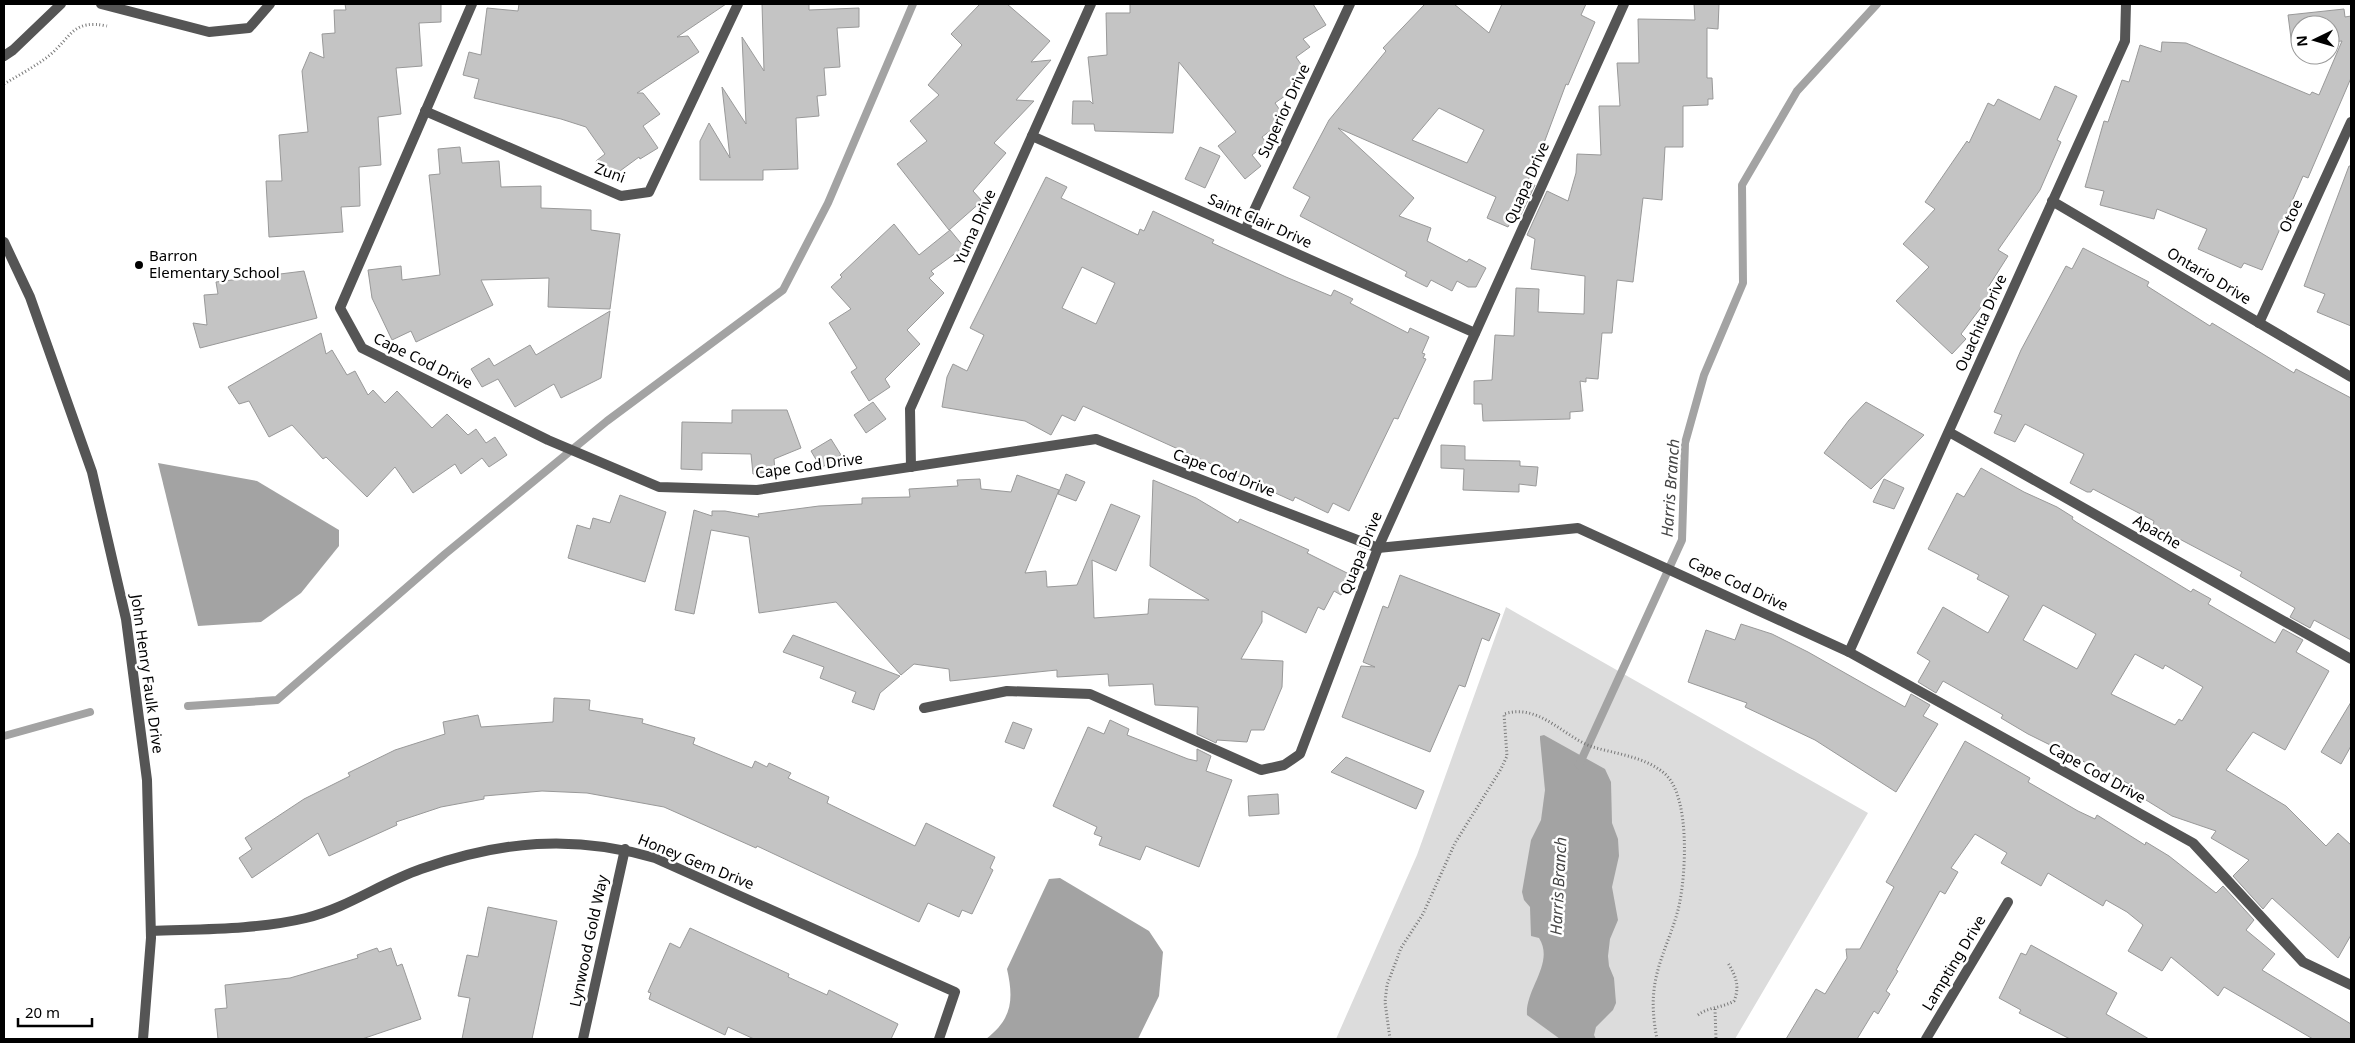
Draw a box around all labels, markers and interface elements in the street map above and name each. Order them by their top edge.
north arrow [2290,15,2340,65]
text: N [2292,35,2312,48]
street label: Superior Drive [1253,60,1314,161]
street label: Quapa Drive [1499,138,1553,227]
street label: Zuni [592,157,628,187]
street label: Yuma Drive [949,186,1000,268]
street label: Saint Clair Drive [1205,188,1316,252]
street label: Otoe [2274,196,2306,236]
street label: Ontario Drive [2164,242,2255,308]
place label: Barron Elementary School [149,245,280,282]
marker: Barron Elementary School [133,259,145,271]
street label: Ouachita Drive [1950,271,2010,374]
street label: Cape Cod Drive [370,327,476,393]
water label: Harris Branch [1656,438,1684,538]
street label: Cape Cod Drive [1170,443,1278,501]
street label: Cape Cod Drive [754,448,864,482]
street label: Quapa Drive [1334,508,1386,597]
street label: Apache [2130,509,2185,553]
street label: Cape Cod Drive [1685,551,1792,615]
street label: John Henry Faulk Drive [127,591,169,755]
street label: Cape Cod Drive [2045,737,2150,807]
street label: Honey Gem Drive [635,829,757,893]
water label: Harris Branch [1544,836,1572,936]
street label: Lynwood Gold Way [564,873,612,1009]
street label: Lampting Drive [1917,911,1990,1014]
scale bar [18,996,91,1028]
text: 20 m [25,1002,60,1022]

